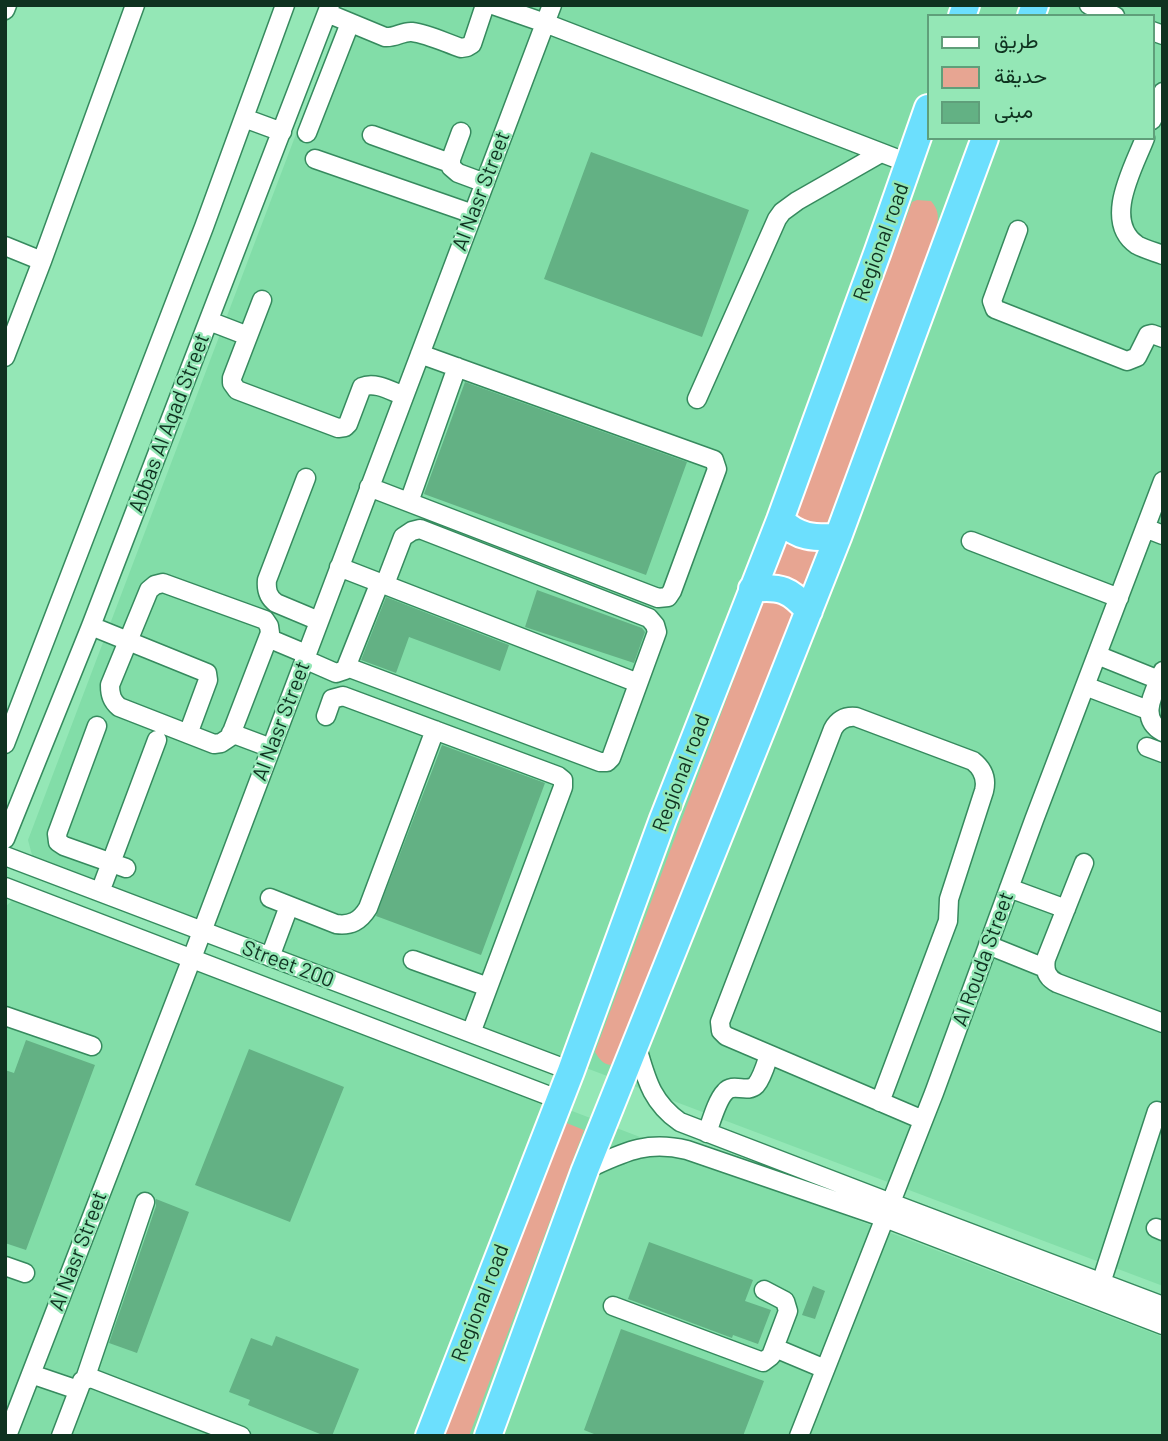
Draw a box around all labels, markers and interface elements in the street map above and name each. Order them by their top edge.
legend [926,14,1154,140]
text: طريق [994,27,1039,52]
text: حديقة [994,62,1047,87]
text: مبنى [994,97,1033,122]
street label: Al Nasr Street [447,128,515,254]
street label: Regional road [848,179,914,305]
street label: Abbas Al Aqad Street [123,330,215,516]
street label: Al Nasr Street [247,658,315,784]
street label: Regional road [647,710,715,836]
street label: Al Rouda Street [947,888,1019,1030]
street label: Street 200 [238,935,338,993]
street label: Al Nasr Street [44,1188,112,1314]
street label: Regional road [446,1240,514,1366]

